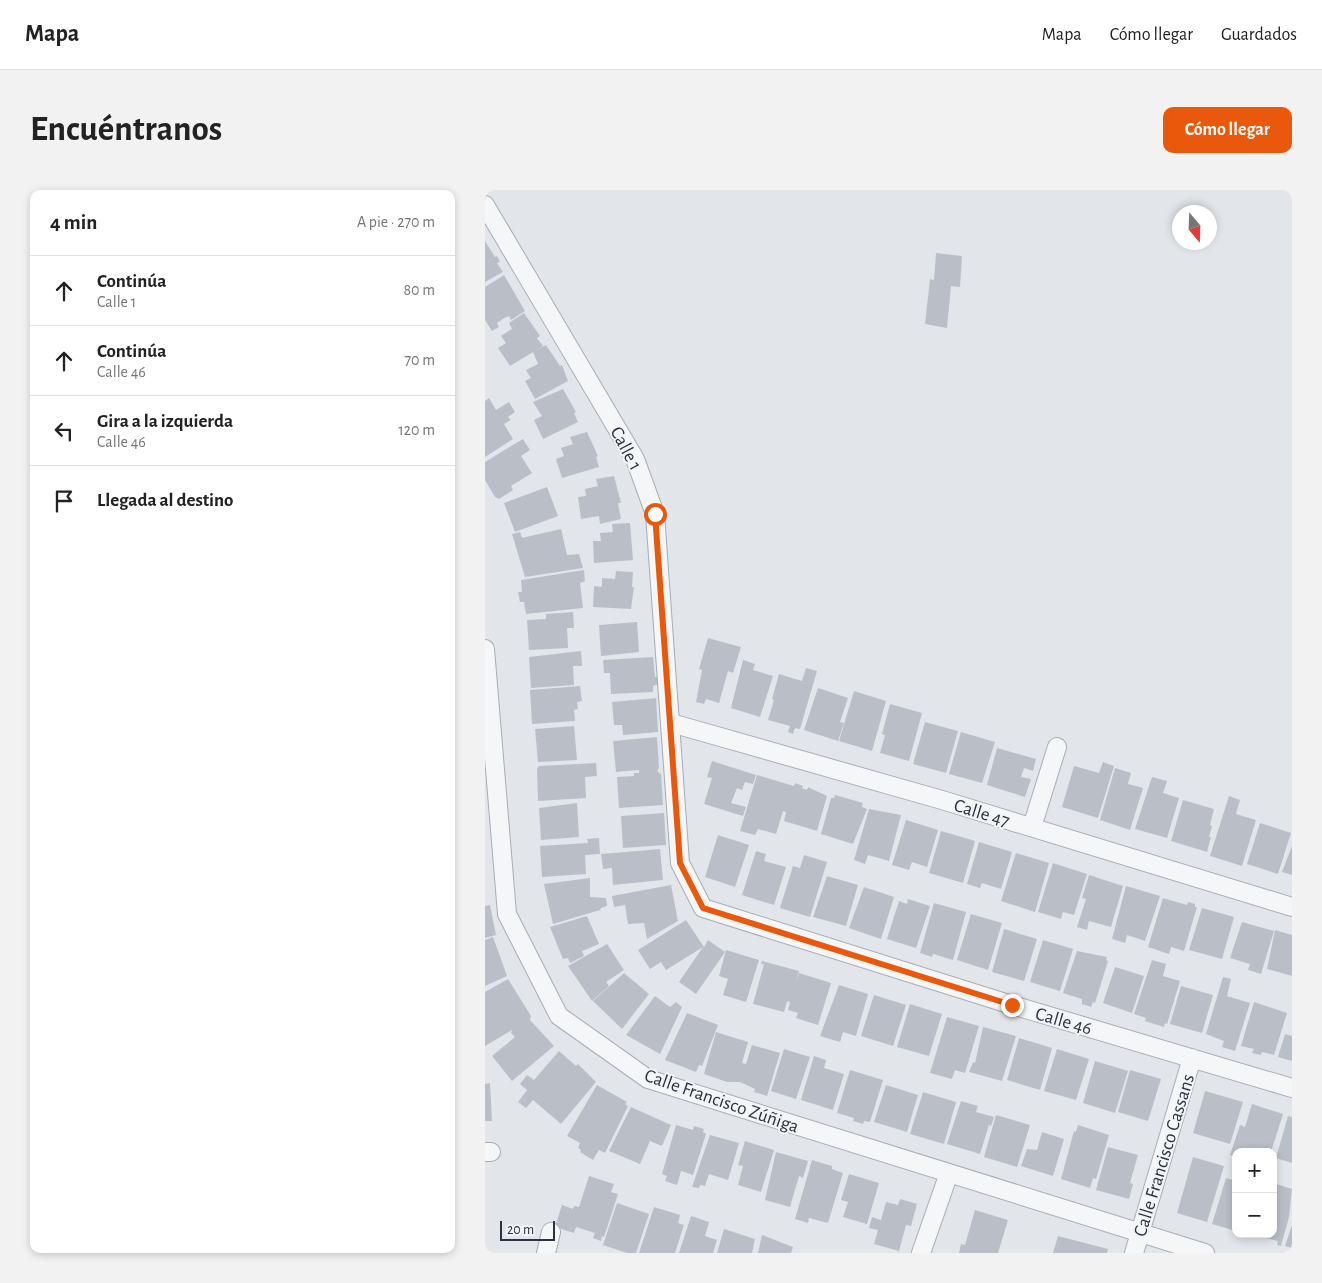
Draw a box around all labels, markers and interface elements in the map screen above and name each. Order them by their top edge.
text: Mapa [25,22,79,46]
text: Mapa [1042,26,1082,44]
text: Cómo llegar [1110,26,1193,44]
text: Guardados [1221,26,1297,44]
button: Cómo llegar [1163,107,1292,153]
text: Encuéntranos [30,112,222,147]
north arrow [1172,205,1217,250]
text: 4 min [50,212,97,233]
text: A pie · 270 m [357,214,435,230]
text: Continúa [97,272,166,291]
icon: ahead [50,277,78,305]
text: 80 m [404,282,435,298]
text: Calle 1 [97,294,136,310]
text: Continúa [97,342,166,361]
icon: ahead [50,347,78,375]
text: 70 m [404,352,435,368]
text: Calle 46 [97,364,146,380]
text: Gira a la izquierda [97,412,233,431]
icon: left [50,417,78,445]
text: 120 m [398,422,435,438]
street label: Calle 1 [606,424,645,474]
text: Calle 46 [97,434,146,450]
icon: arrive [50,487,78,515]
text: Llegada al destino [97,491,234,510]
route start [644,503,667,526]
street label: Calle 47 [952,796,1012,831]
route end [1001,994,1024,1017]
street label: Calle 46 [1033,1004,1094,1039]
street label: Calle Francisco Zúñiga [642,1066,801,1137]
street label: Calle Francisco Cassans [1131,1072,1198,1239]
map controls [1232,1148,1277,1238]
button: + [1232,1148,1277,1193]
button: − [1232,1193,1277,1238]
scale bar [500,1218,555,1241]
text: 20 m [507,1223,534,1237]

